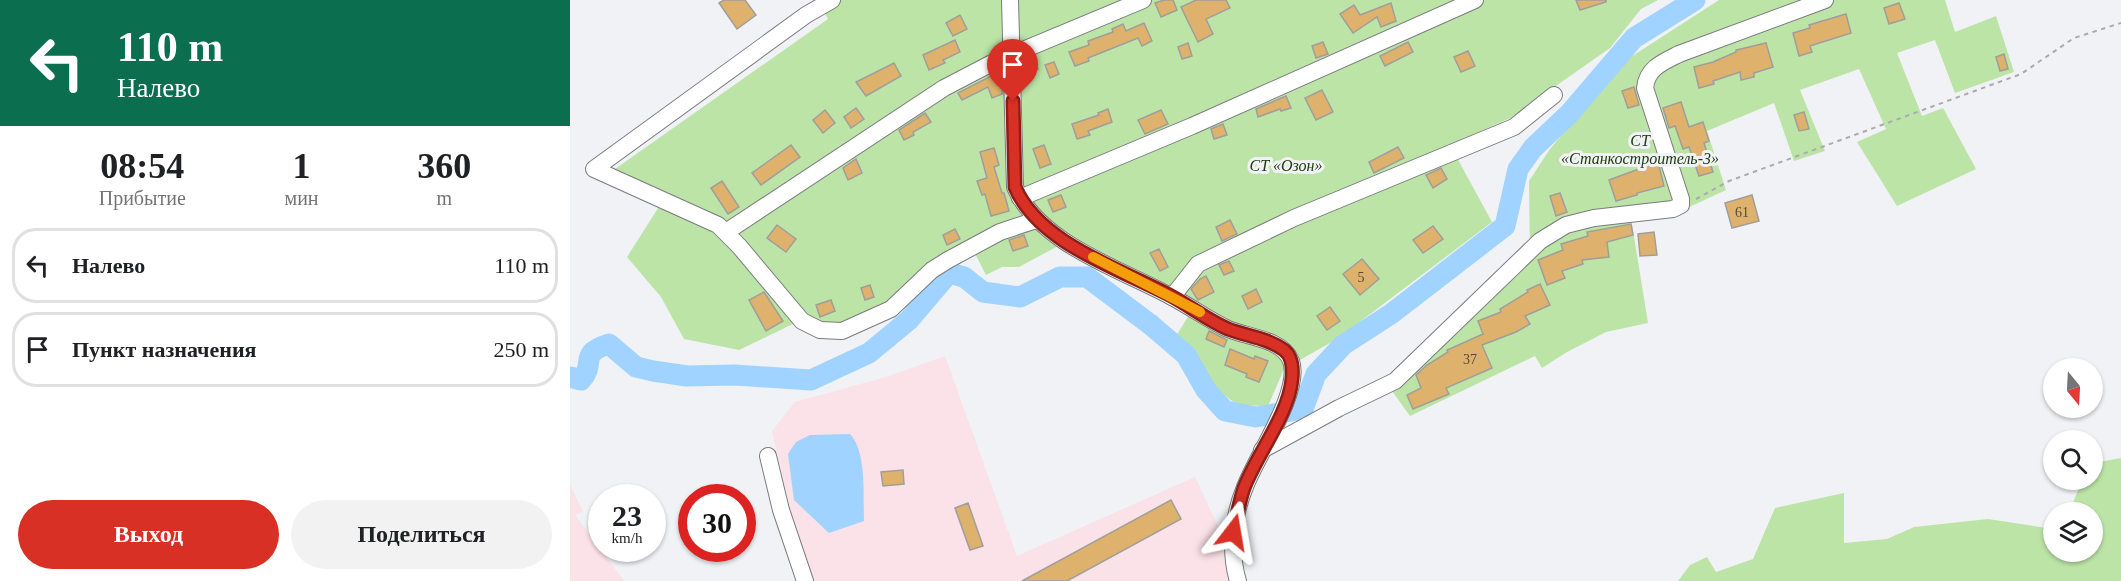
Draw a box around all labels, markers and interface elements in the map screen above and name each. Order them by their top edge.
icon: left [18,24,96,102]
text: 110 m [117,24,223,70]
pin [987,39,1038,101]
icon: arrive [996,48,1029,81]
text: Налево [117,73,200,103]
park label: СТ «Станкостроитель-3» [1561,132,1719,168]
text: 08:54 [100,146,184,186]
text: 1 [293,146,311,186]
text: 360 [417,146,471,186]
park label: СТ «Озон» [1249,157,1323,174]
text: Прибытие [99,187,186,209]
text: мин [285,187,319,209]
text: m [436,187,452,209]
house number: 61 [1735,205,1749,220]
icon: left [21,249,54,282]
text: Налево [72,253,145,278]
text: 110 m [494,253,549,278]
house number: 5 [1358,270,1365,285]
icon: arrive [21,333,54,366]
text: Пункт назначения [72,337,257,362]
text: 250 m [493,337,549,362]
house number: 37 [1463,352,1477,367]
north arrow [2043,358,2103,418]
map controls [2043,358,2103,562]
button: search [2043,430,2103,490]
speed limit sign: 30 [678,484,756,562]
text: 23 [612,499,642,532]
button: Выход [18,500,279,569]
button: Поделиться [291,500,552,569]
position arrow [1201,500,1265,564]
button: layers [2043,502,2103,562]
text: km/h [612,530,642,546]

